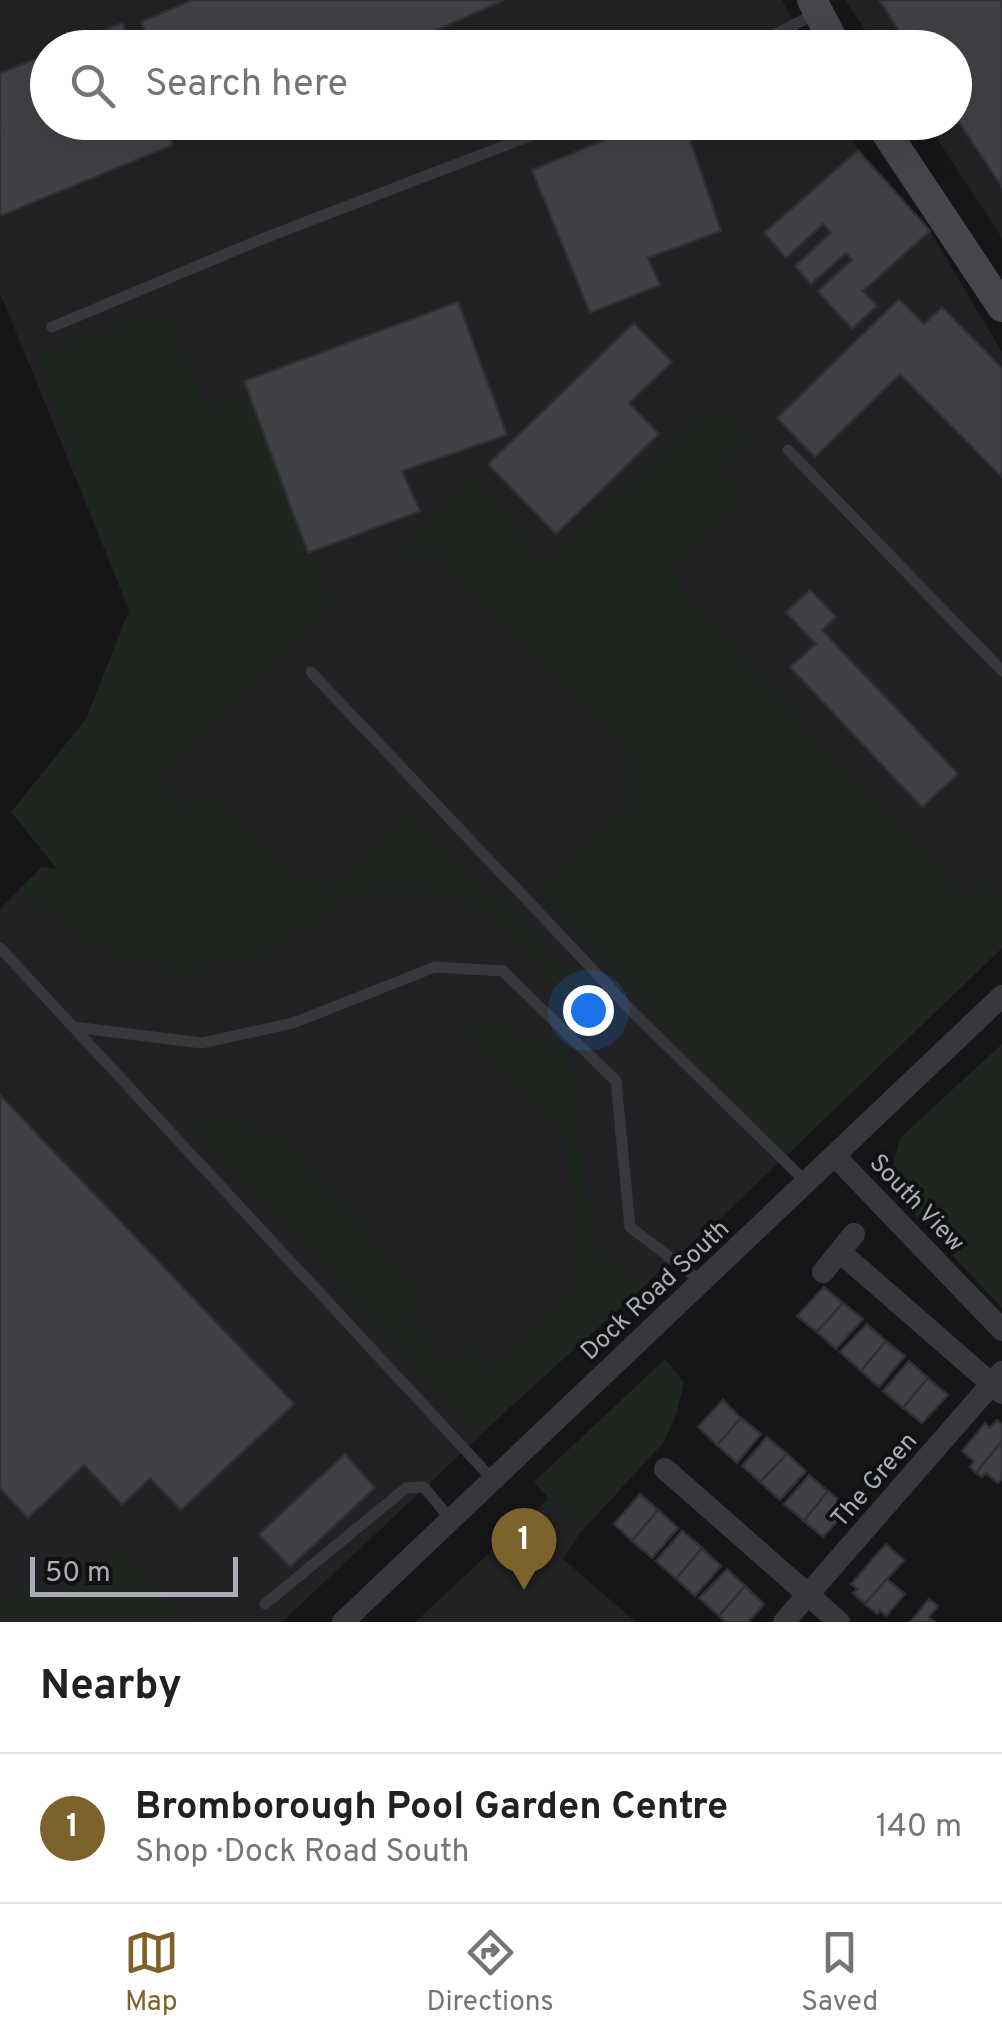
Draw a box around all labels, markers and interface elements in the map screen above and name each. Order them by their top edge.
search box [30,30,972,140]
icon: search [65,58,120,113]
text: Search here [145,61,348,110]
your location [563,985,614,1036]
street label: South View [861,1148,970,1260]
street label: Dock Road South [575,1214,737,1368]
street label: The Green [825,1427,925,1535]
pin: 1 [492,1508,556,1590]
scale bar [30,1552,238,1596]
text: 50 m [45,1556,111,1592]
text: Nearby [40,1661,182,1714]
text: Bromborough Pool Garden Centre [135,1784,728,1833]
text: 1 [66,1808,79,1848]
text: 140 m [876,1808,962,1848]
text: Shop · Dock Road South [135,1833,469,1873]
tab: Map [124,1925,179,2021]
tab: Directions [426,1925,554,2021]
tab: Saved [801,1925,878,2021]

